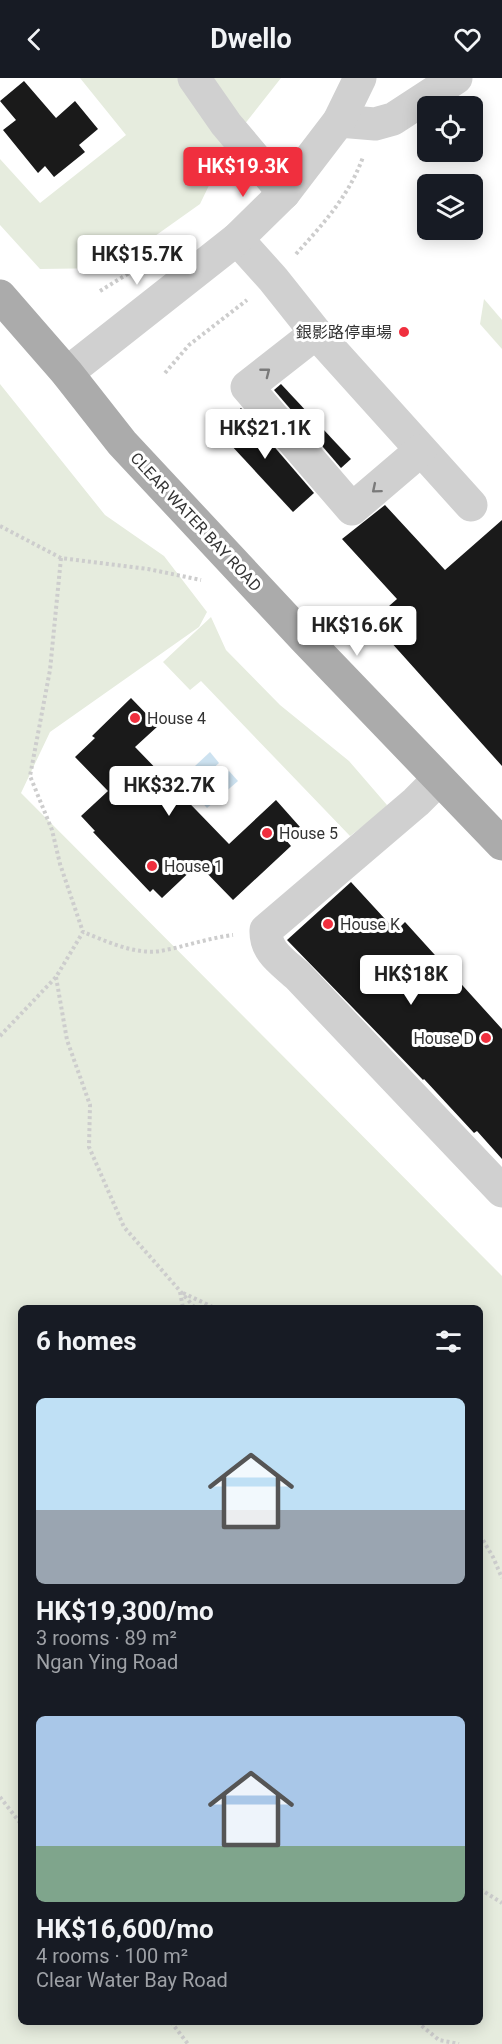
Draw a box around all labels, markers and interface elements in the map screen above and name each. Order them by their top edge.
icon: back [18,23,51,56]
text: Dwello [210,23,292,55]
icon: heart [451,23,484,56]
map controls [417,96,483,240]
button: locate [417,96,483,162]
pin: HK$19.3K [181,147,305,198]
text: HK$19.3K [197,154,289,178]
button: layers [417,174,483,240]
pin: HK$15.7K [75,235,199,286]
text: HK$15.7K [91,242,183,266]
place label: 銀影路停車場 [296,323,392,342]
marker: 銀影路停車場 [397,325,411,339]
one-way arrow [260,369,271,380]
pin: HK$21.1K [203,409,327,460]
text: HK$21.1K [219,416,311,440]
street label: CLEAR WATER BAY ROAD [127,449,265,595]
one-way arrow [372,482,383,493]
pin: HK$16.6K [295,606,419,657]
text: HK$16.6K [311,613,403,637]
place label: House 4 [147,709,206,728]
marker: House 4 [128,711,142,725]
pin: HK$32.7K [107,766,231,817]
text: HK$32.7K [123,773,215,797]
place label: House 5 [279,824,338,843]
marker: House 5 [260,826,274,840]
place label: House 1 [164,857,223,876]
marker: House 1 [145,859,159,873]
place label: House K [340,915,401,934]
marker: House K [321,917,335,931]
pin: HK$18K [362,955,460,1006]
text: HK$18K [374,962,448,986]
place label: House D [413,1029,474,1048]
marker: House D [479,1031,493,1045]
icon: filters [432,1325,465,1358]
text: 6 homes [36,1326,137,1356]
icon: home [197,1437,305,1545]
text: HK$19,300/mo [36,1596,214,1626]
text: 3 rooms · 89 m² [36,1626,177,1650]
text: Ngan Ying Road [36,1650,178,1674]
icon: home [197,1755,305,1863]
text: HK$16,600/mo [36,1914,214,1944]
text: 4 rooms · 100 m² [36,1944,188,1968]
text: Clear Water Bay Road [36,1968,228,1992]

